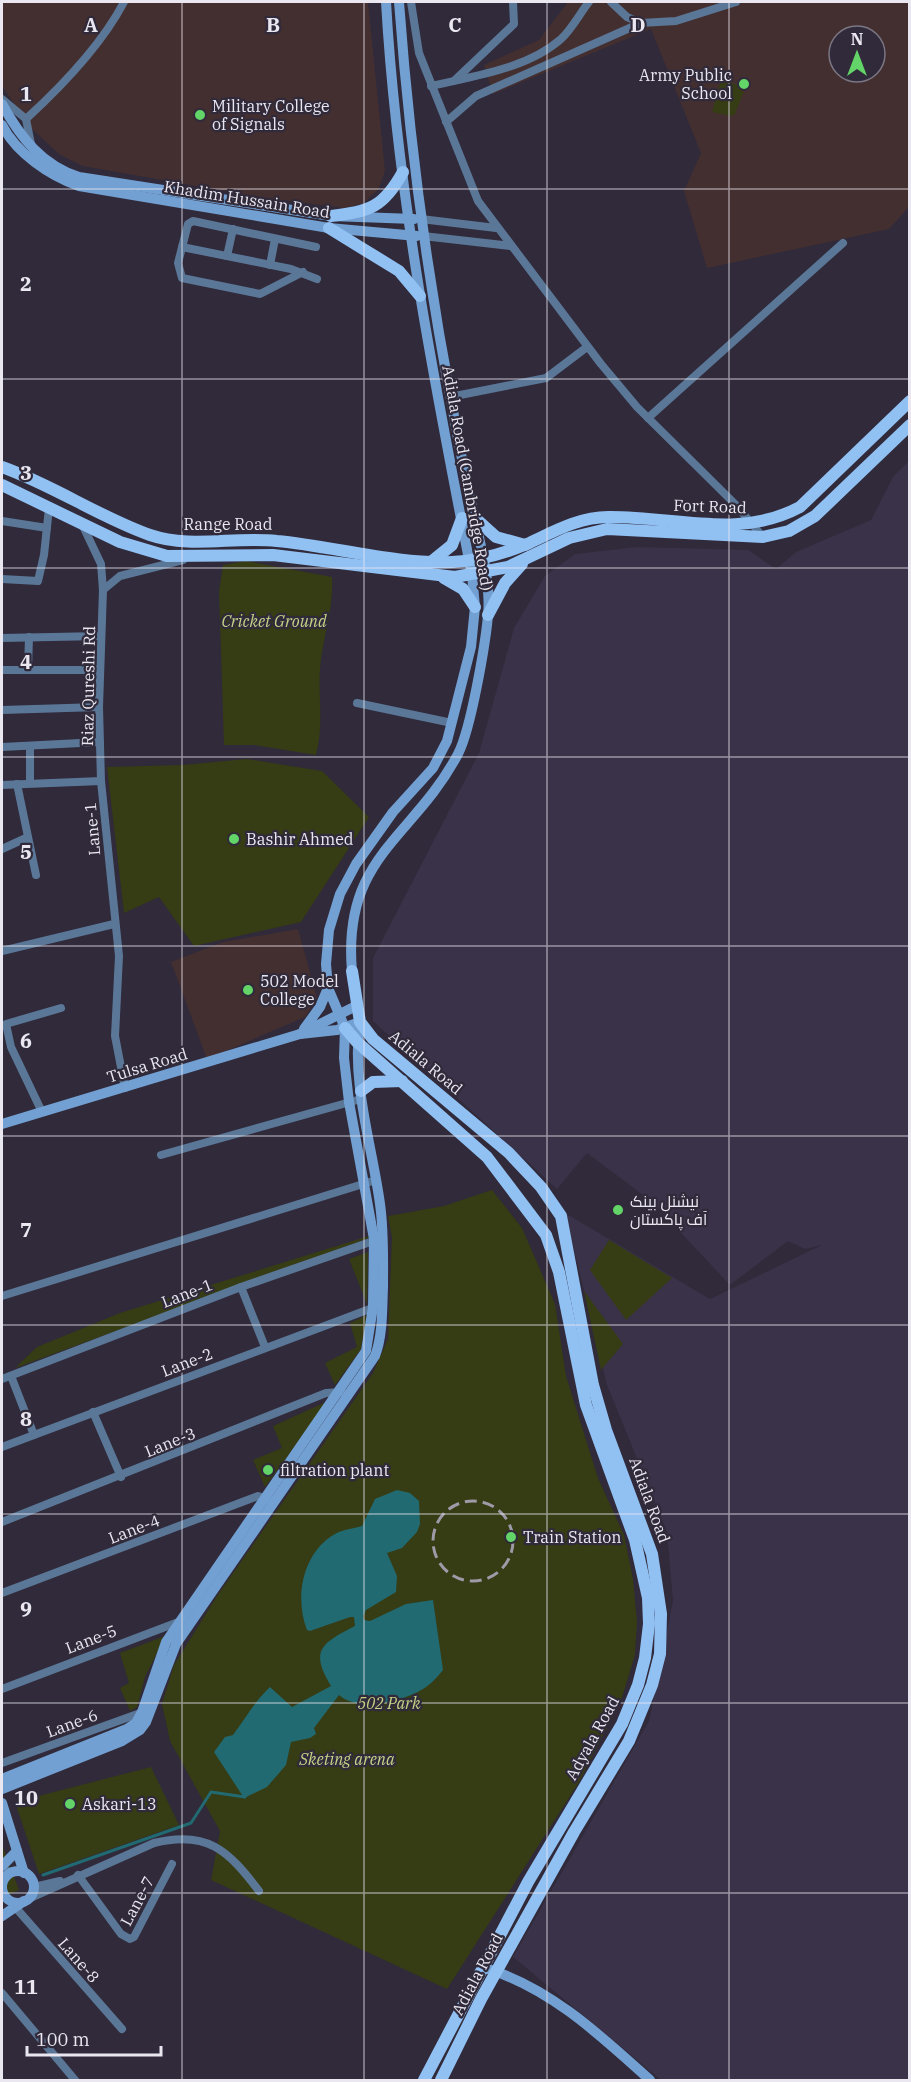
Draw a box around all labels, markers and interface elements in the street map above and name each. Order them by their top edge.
text: A [84,11,98,38]
text: B [266,11,280,38]
text: C [448,11,462,38]
text: D [630,11,646,38]
north arrow [827,24,887,84]
text: N [851,29,863,49]
place label: Army Public School [639,65,732,103]
marker: Army Public School [737,77,751,91]
text: 1 [20,80,32,107]
place label: Military College of Signals [212,96,330,134]
marker: Military College of Signals [193,108,207,122]
street label: Khadim Hussain Road [163,176,332,222]
text: 2 [20,270,32,297]
street label: Adiala Road (Cambridge Road) [438,364,498,592]
text: 3 [20,459,32,486]
street label: Fort Road [673,495,747,517]
street label: Range Road [184,514,273,534]
park label: Cricket Ground [221,611,327,631]
street label: Riaz Qureshi Rd [77,625,99,746]
text: 4 [20,648,32,675]
street label: Lane-1 [80,802,104,856]
place label: Bashir Ahmed [246,829,354,849]
marker: Bashir Ahmed [227,832,241,846]
text: 5 [20,838,32,865]
place label: 502 Model College [260,971,339,1009]
marker: 502 Model College [241,983,255,997]
street label: Adiala Road [385,1025,467,1099]
text: 6 [20,1027,32,1054]
street label: Tulsa Road [104,1043,190,1087]
place label: نیشنل بینک آف پاکستان [630,1191,708,1231]
marker: نیشنل بینک آف پاکستان [611,1203,625,1217]
text: 7 [20,1216,32,1243]
street label: Lane-1 [159,1274,215,1312]
street label: Lane-2 [159,1343,215,1381]
text: 8 [20,1405,32,1432]
street label: Lane-3 [142,1423,198,1461]
street label: Adiala Road [625,1454,675,1546]
place label: filtration plant [280,1460,389,1480]
marker: filtration plant [261,1463,275,1477]
street label: Lane-4 [106,1510,162,1548]
place label: Train Station [523,1527,622,1547]
marker: Train Station [504,1530,518,1544]
text: 9 [20,1595,32,1622]
street label: Lane-5 [63,1620,119,1658]
street label: Adyala Road [561,1692,623,1784]
park label: 502 Park [357,1693,421,1713]
street label: Lane-6 [44,1705,100,1741]
park label: Sketing arena [298,1749,395,1769]
text: 10 [14,1784,38,1811]
place label: Askari-13 [82,1794,156,1814]
marker: Askari-13 [63,1797,77,1811]
street label: Lane-7 [116,1873,158,1929]
street label: Adiala Road [447,1929,507,2018]
street label: Lane-8 [54,1933,104,1987]
text: 11 [14,1973,38,2000]
scale bar [27,2019,160,2057]
text: 100 m [36,2028,90,2051]

